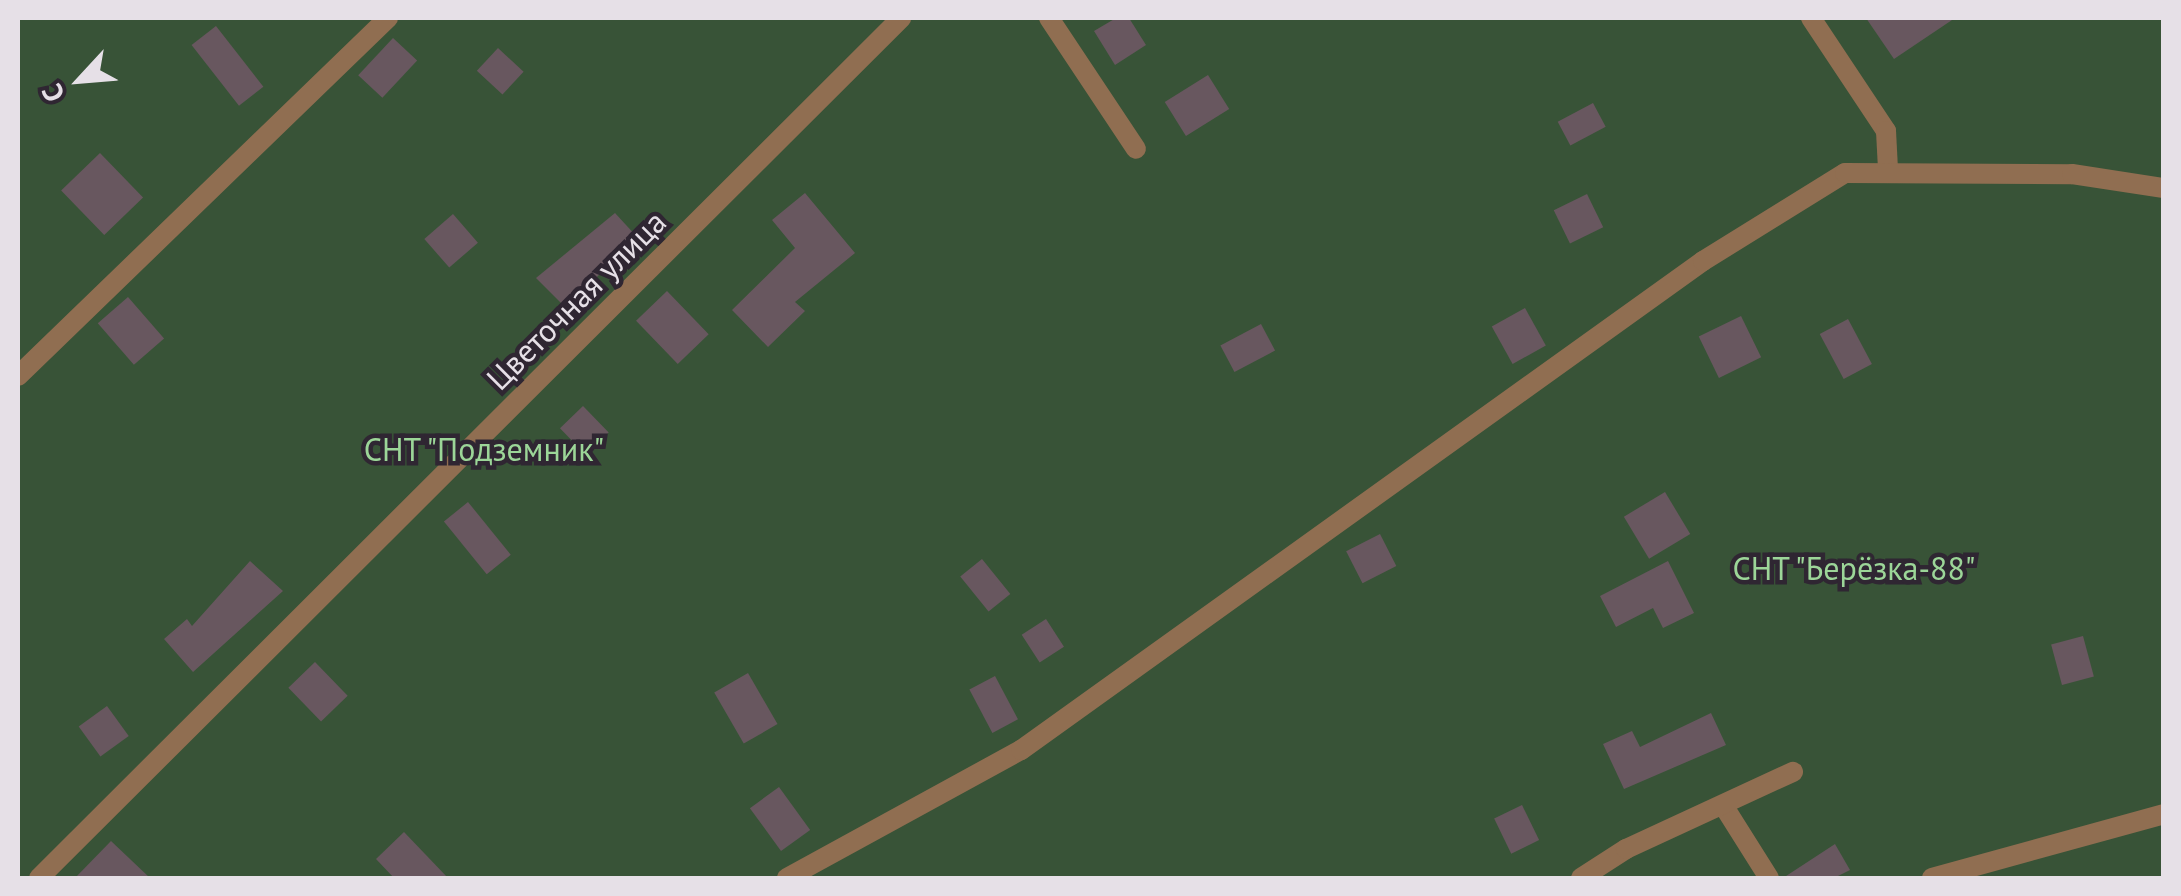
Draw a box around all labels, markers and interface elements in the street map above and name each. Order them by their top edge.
north arrow [30,30,130,130]
text: С [33,78,73,109]
street label: Цветочная улица [478,202,674,398]
park label: СНТ "Подземник" [362,430,606,468]
park label: СНТ "Берёзка-88" [1731,549,1977,587]

